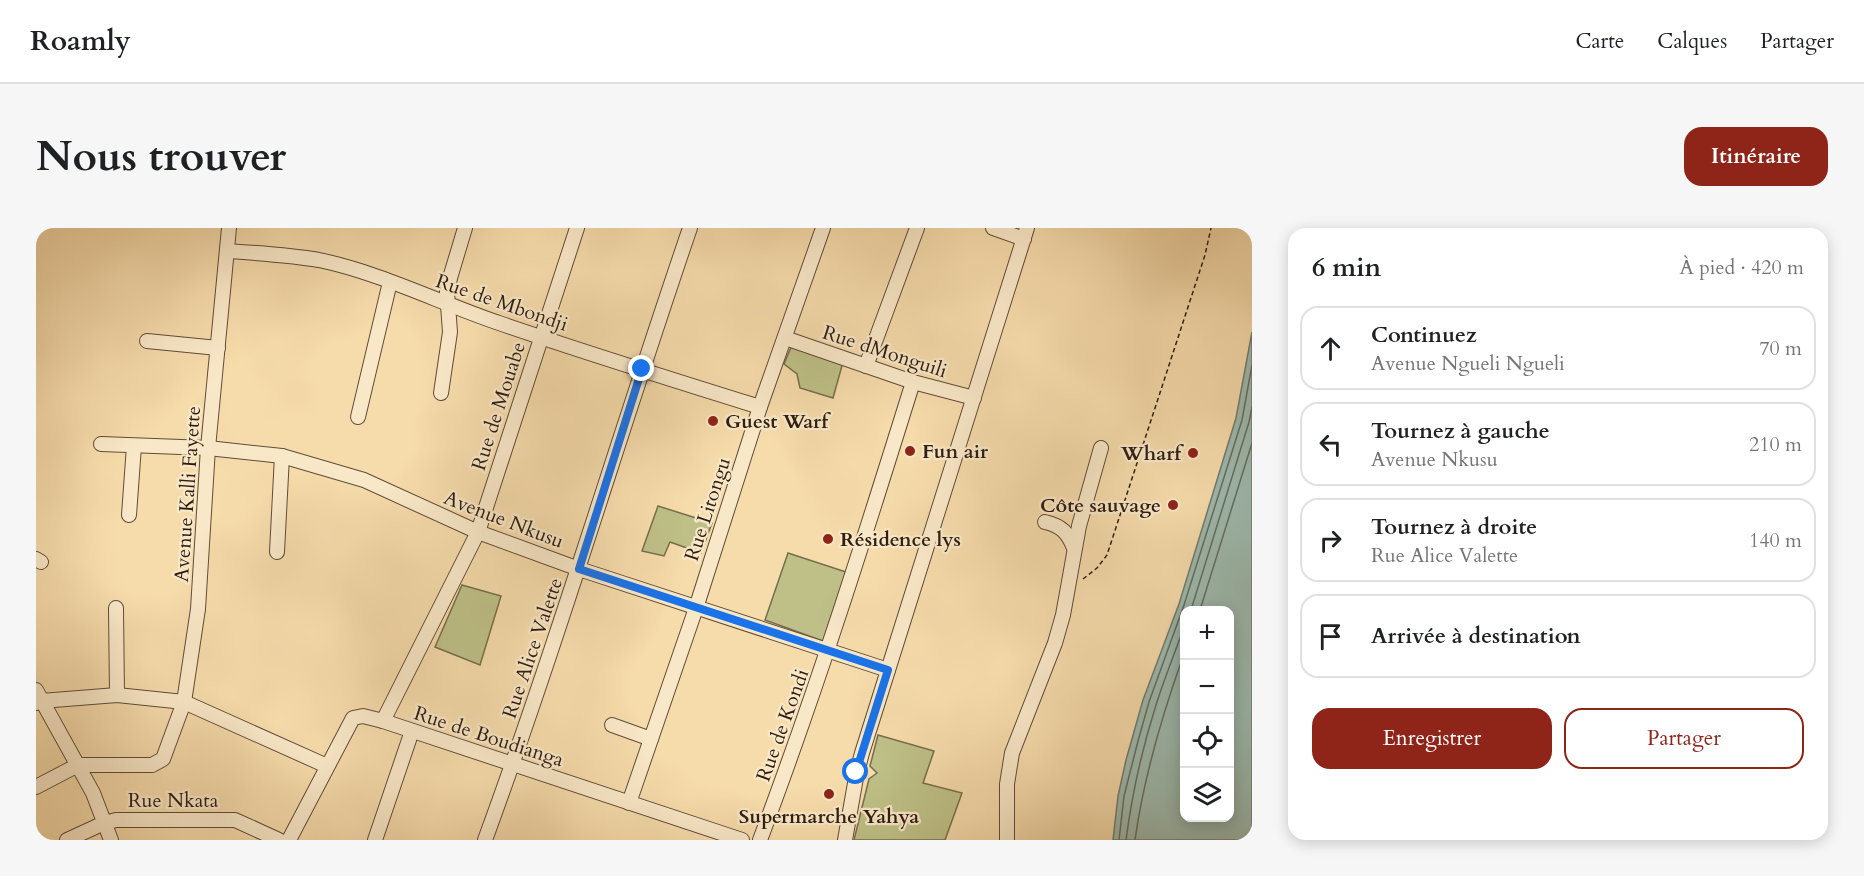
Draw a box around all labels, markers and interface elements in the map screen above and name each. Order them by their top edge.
text: Roamly [30,22,131,60]
text: Carte [1575,27,1624,56]
text: Calques [1657,27,1727,56]
text: Partager [1760,27,1834,56]
button: Itinéraire [1684,127,1828,186]
text: Nous trouver [36,128,286,185]
text: 6 min [1312,250,1381,285]
text: À pied · 420 m [1680,254,1804,281]
street label: Rue de Mbondji [432,267,572,338]
street label: Rue dMonguili [819,319,951,384]
text: Continuez [1371,320,1477,350]
icon: ahead [1314,332,1347,365]
text: 70 m [1759,335,1802,362]
street label: Rue de Mouabe [465,339,532,474]
text: Avenue Ngueli Ngueli [1371,350,1565,377]
route end [628,355,654,381]
street label: Avenue Kalli Fayette [168,405,207,583]
place label: Guest Warf [725,408,831,435]
marker: Guest Warf [706,414,720,428]
text: Tournez à gauche [1371,416,1550,446]
icon: left [1314,428,1347,461]
text: 210 m [1749,431,1802,458]
place label: Fun air [922,438,989,465]
place label: Wharf [1120,440,1184,467]
marker: Fun air [903,444,917,458]
marker: Wharf [1186,446,1200,460]
text: Avenue Nkusu [1371,446,1498,473]
street label: Rue Litongu [678,454,737,565]
street label: Avenue Nkusu [440,484,568,555]
place label: Côte sauvage [1040,492,1161,519]
marker: Côte sauvage [1166,498,1180,512]
text: Tournez à droite [1371,512,1537,542]
icon: right [1314,524,1347,557]
place label: Résidence lys [840,526,961,553]
text: 140 m [1749,527,1802,554]
marker: Résidence lys [821,532,835,546]
text: Rue Alice Valette [1371,542,1518,569]
street label: Rue Alice Valette [496,574,569,722]
map controls [1180,606,1234,822]
button: + [1180,606,1234,660]
icon: arrive [1314,620,1347,653]
text: Arrivée à destination [1371,621,1581,651]
button: − [1180,660,1234,714]
street label: Rue de Kondi [750,665,815,785]
street label: Rue de Boudianga [411,700,567,774]
button: Enregistrer [1312,708,1552,769]
button: Partager [1564,708,1804,769]
button: locate [1180,714,1234,768]
route start [842,758,868,784]
button: layers [1180,768,1234,822]
street label: Rue Nkata [128,787,219,814]
marker: Supermarche Yahya [822,787,836,801]
place label: Supermarche Yahya [739,803,919,830]

